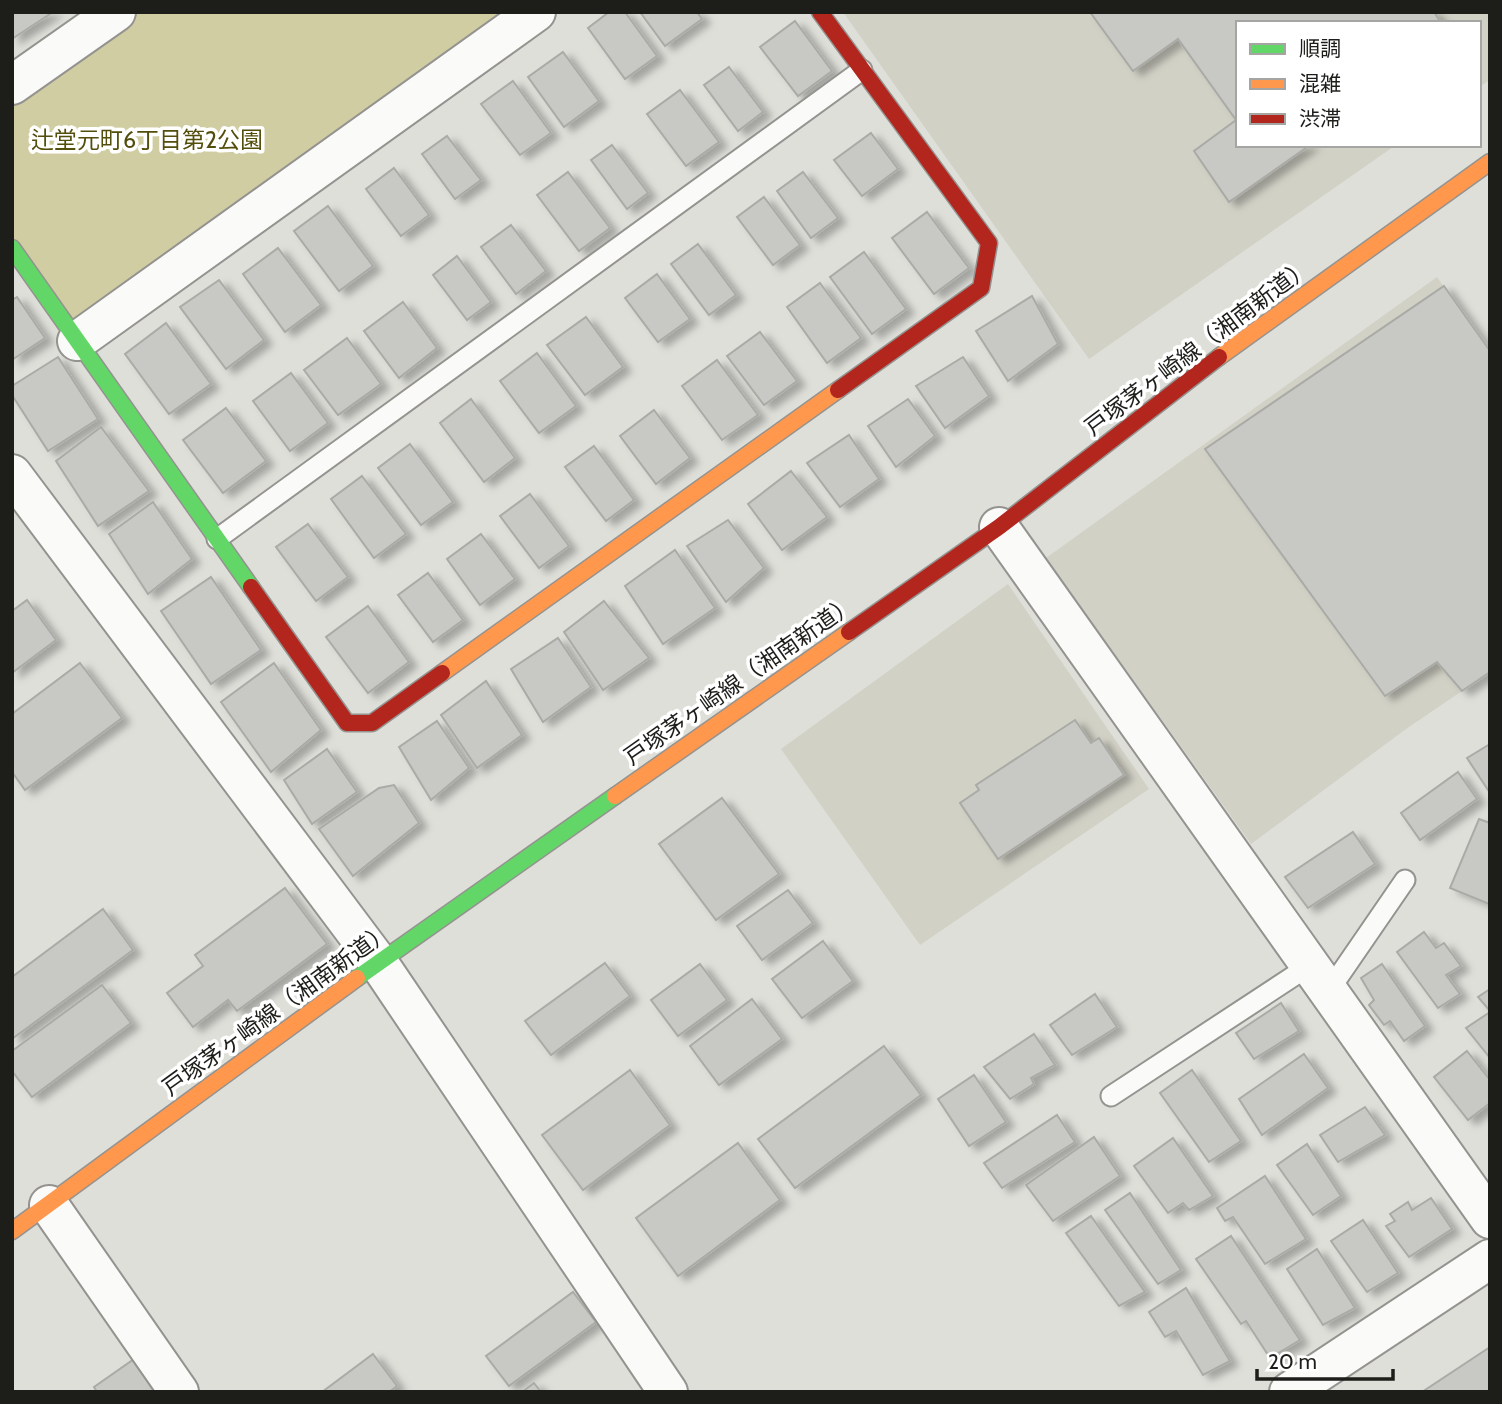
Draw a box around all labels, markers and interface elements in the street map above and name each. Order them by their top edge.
legend [1236,21,1481,147]
text: 順調 [1299,36,1341,61]
text: 混雑 [1299,71,1341,96]
text: 渋滞 [1299,106,1341,131]
park label: 辻堂元町6丁目第2公園 [31,126,263,154]
street label: 戸塚茅ヶ崎線（湘南新道） [1079,253,1317,441]
street label: 戸塚茅ヶ崎線（湘南新道） [619,589,861,771]
street label: 戸塚茅ヶ崎線（湘南新道） [157,917,397,1101]
scale bar [1257,1338,1394,1382]
text: 20 m [1268,1349,1317,1374]

